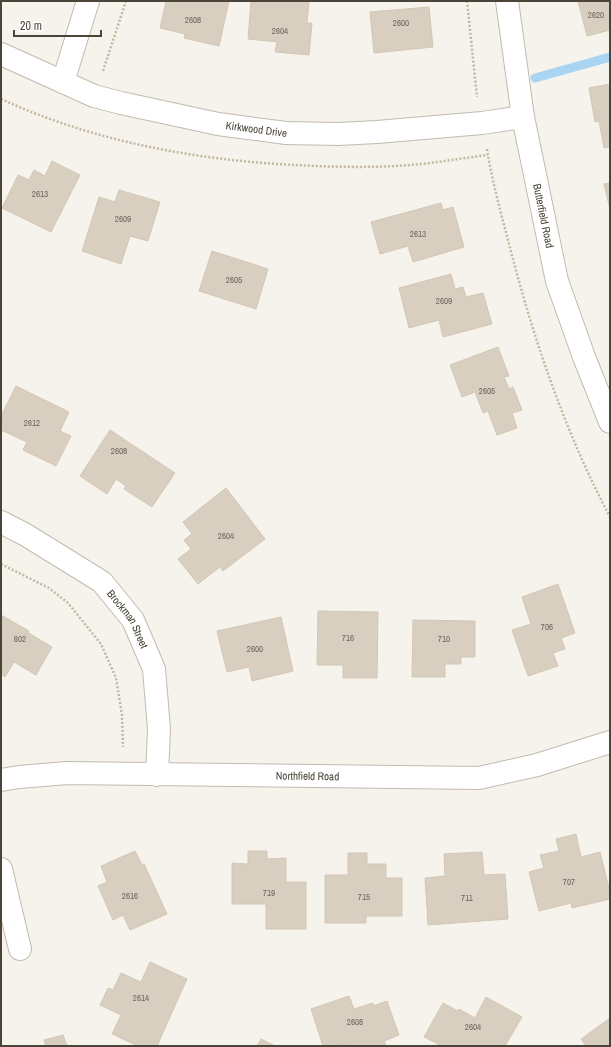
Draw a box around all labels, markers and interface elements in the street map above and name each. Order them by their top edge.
house number: 2620 [588,9,604,21]
scale bar [14,12,101,38]
house number: 2608 [185,14,201,26]
house number: 2600 [393,17,409,29]
text: 20 m [20,18,42,34]
house number: 2604 [272,25,288,37]
street label: Kirkwood Drive [225,118,288,140]
street label: Butterfield Road [530,182,557,249]
house number: 2613 [32,188,48,200]
house number: 2609 [115,213,131,225]
house number: 2613 [410,228,426,240]
house number: 2605 [226,274,242,286]
house number: 2609 [436,295,452,307]
house number: 2605 [479,385,495,397]
house number: 2612 [24,417,40,429]
house number: 2608 [111,445,127,457]
house number: 2604 [218,530,234,542]
street label: Brockman Street [104,587,151,651]
house number: 706 [541,621,553,633]
house number: 716 [342,632,354,644]
house number: 802 [14,633,26,645]
house number: 710 [438,633,450,645]
house number: 2600 [247,643,263,655]
street label: Northfield Road [276,769,339,783]
house number: 707 [563,876,575,888]
house number: 719 [263,887,275,899]
house number: 2616 [122,890,138,902]
house number: 715 [358,891,370,903]
house number: 711 [461,892,473,904]
house number: 2614 [133,992,149,1004]
house number: 2608 [347,1016,363,1028]
house number: 2604 [465,1021,481,1033]

